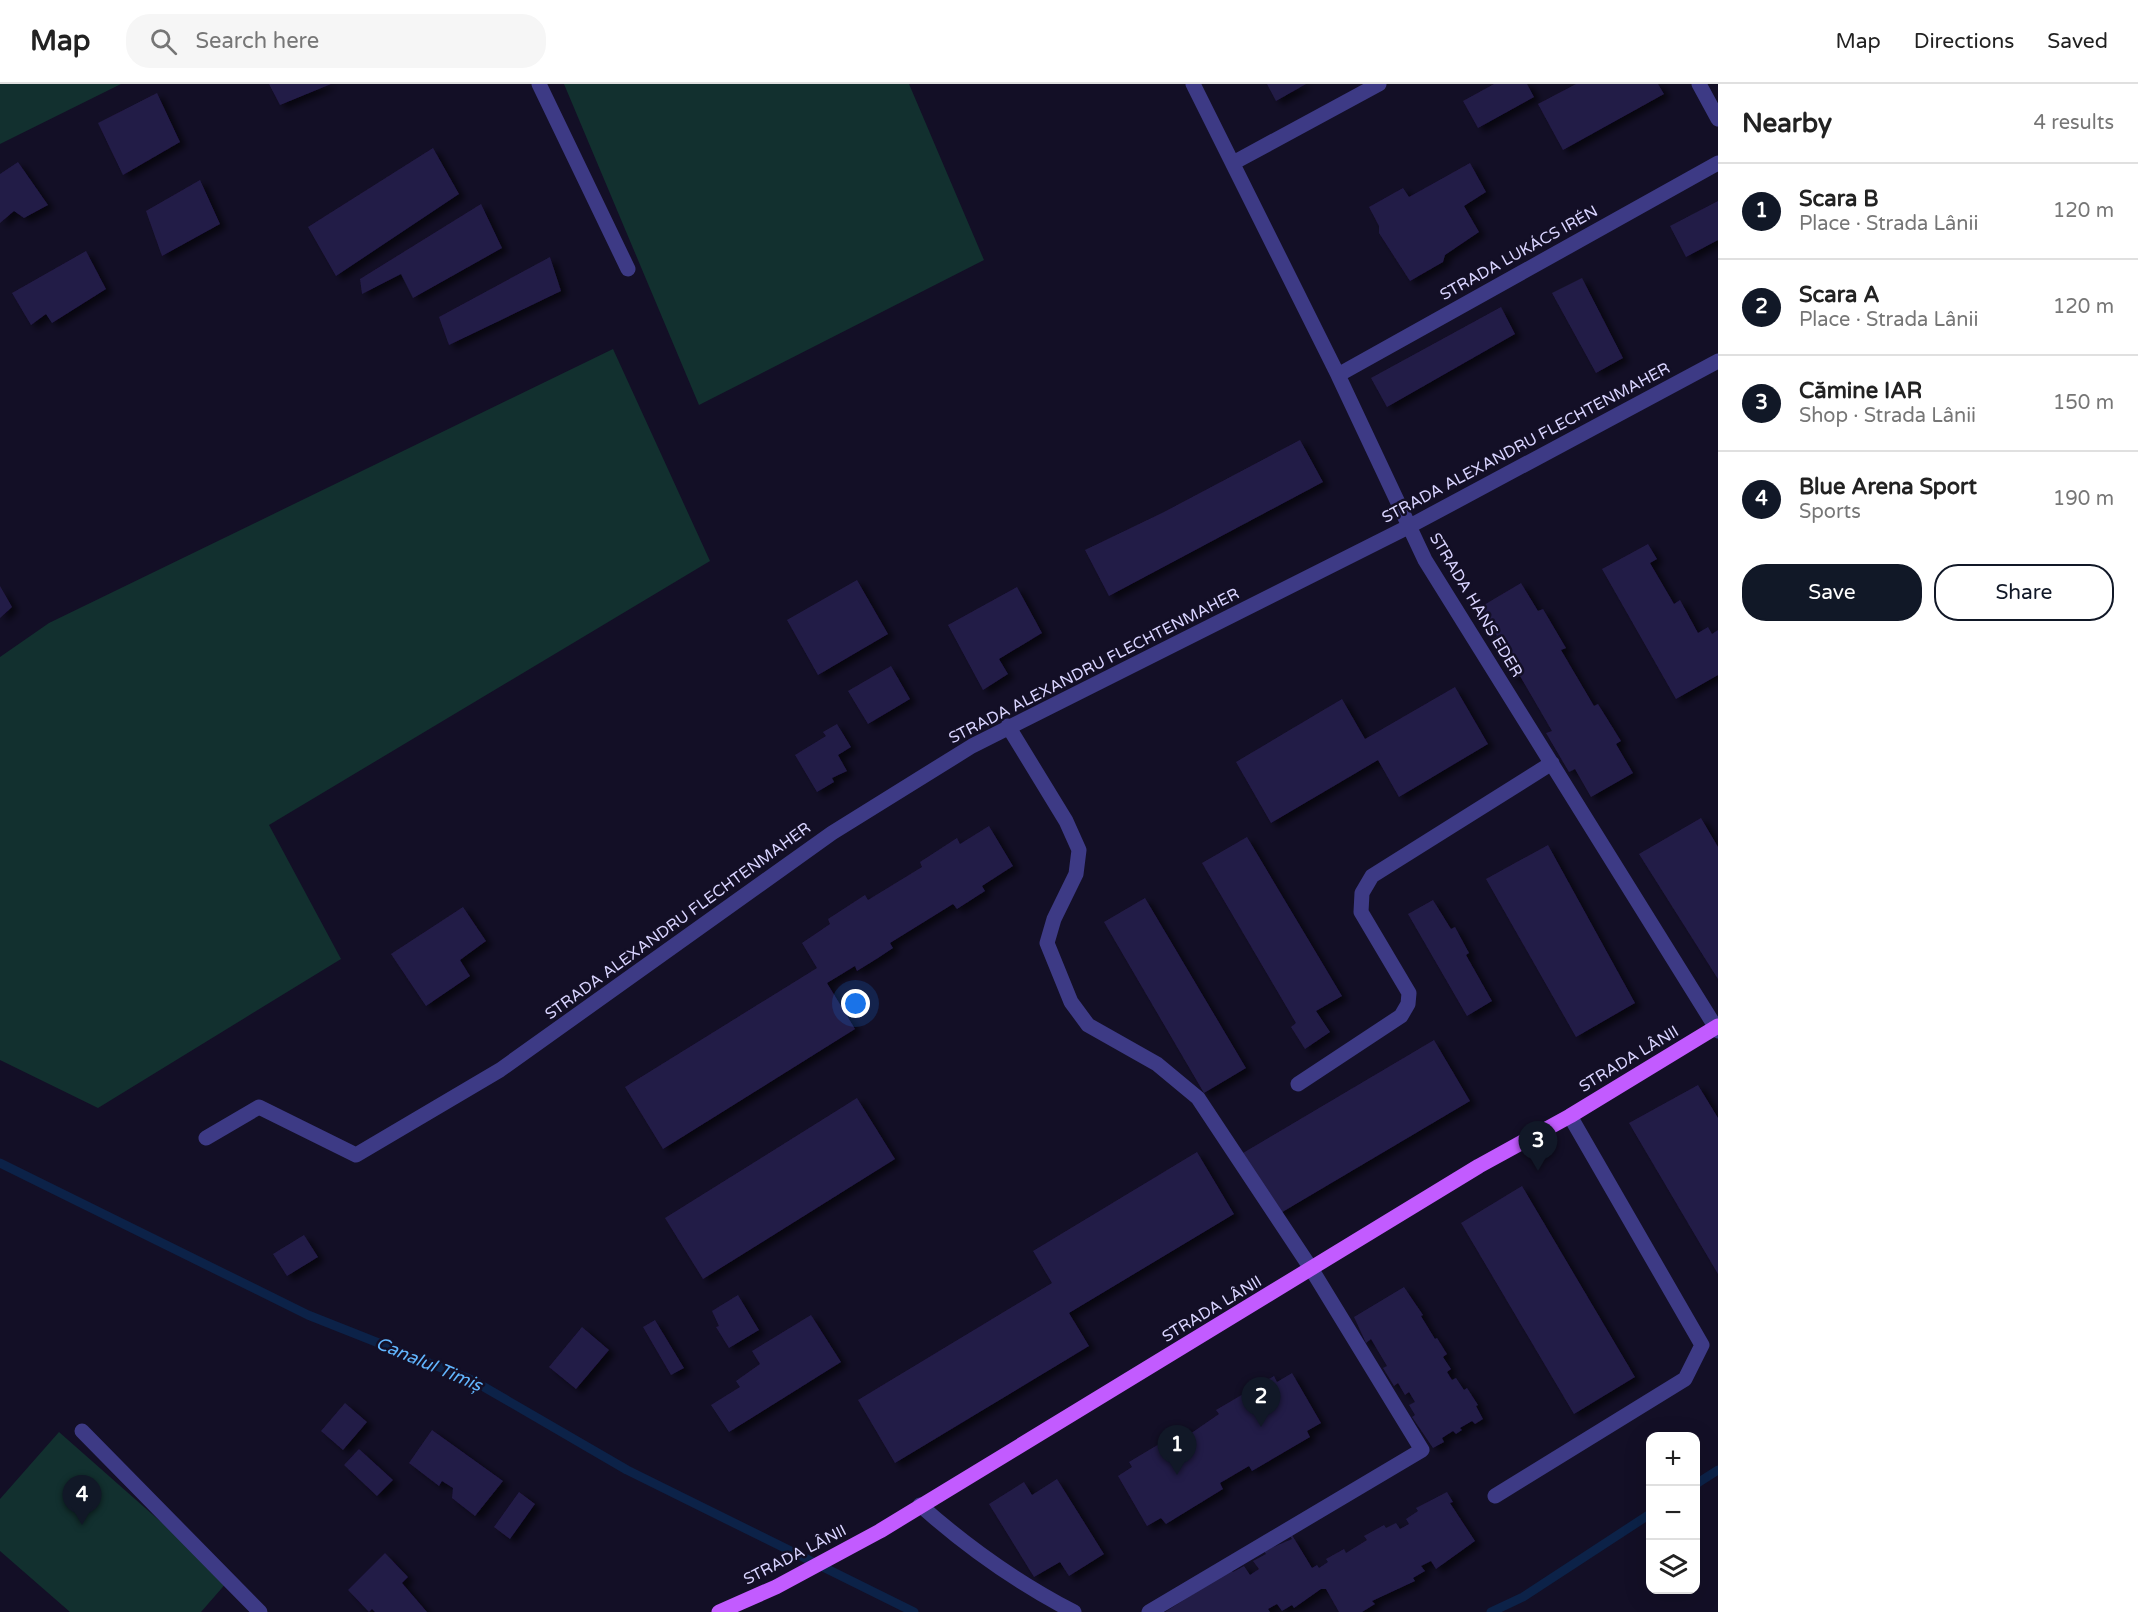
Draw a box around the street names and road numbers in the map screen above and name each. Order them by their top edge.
street label: STRADA LUKÁCS IRÉN [1437,201,1601,305]
street label: STRADA ALEXANDRU FLECHTENMAHER [1379,358,1673,528]
street label: STRADA HANS EDER [1425,529,1527,681]
street label: STRADA ALEXANDRU FLECHTENMAHER [945,584,1243,748]
street label: STRADA ALEXANDRU FLECHTENMAHER [541,818,815,1024]
street label: STRADA LÂNII [1575,1021,1683,1097]
street label: STRADA LÂNII [1158,1271,1266,1347]
street label: STRADA LÂNII [740,1520,850,1590]

